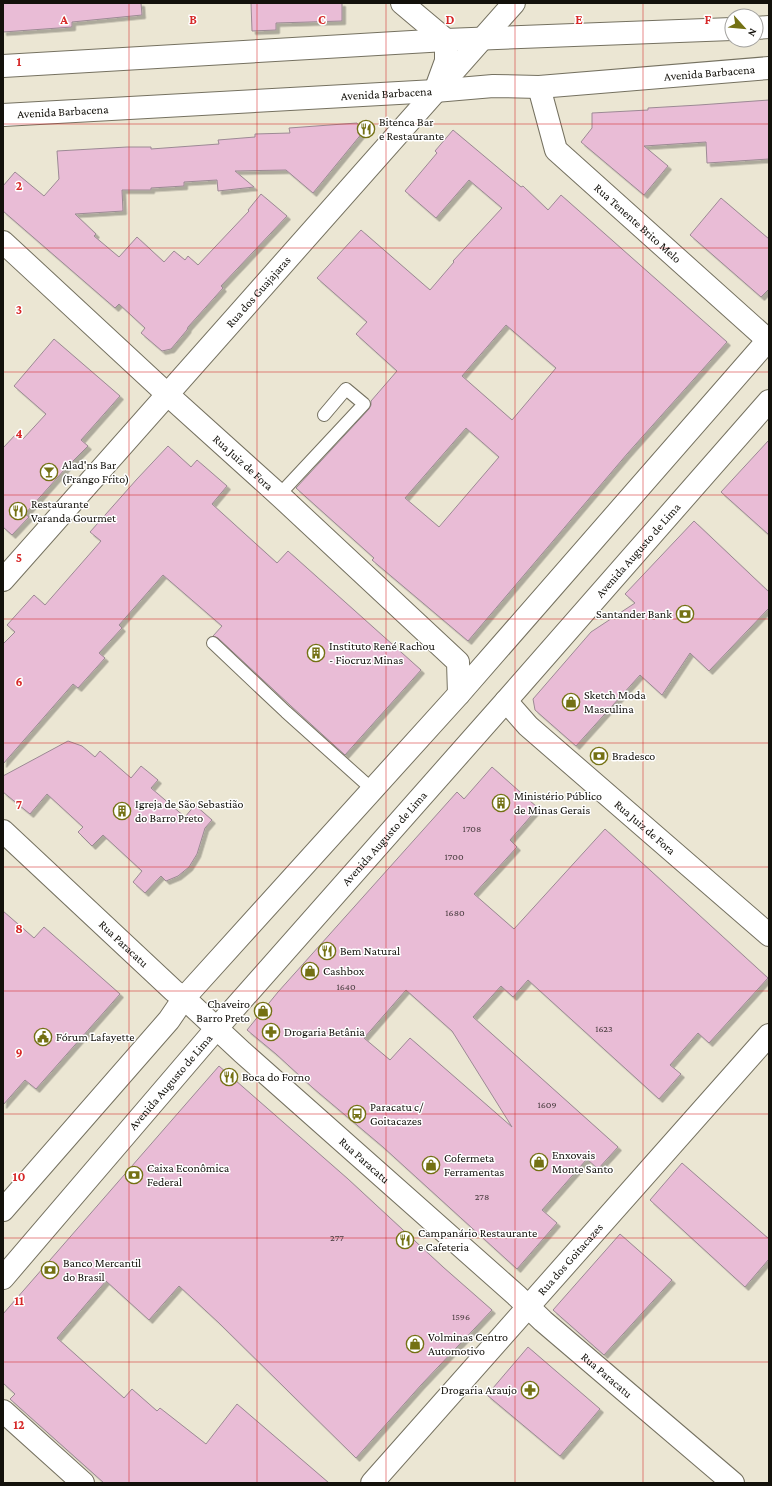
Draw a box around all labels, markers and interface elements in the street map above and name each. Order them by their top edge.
north arrow [724,8,764,48]
text: A [59,12,68,27]
text: B [189,12,197,27]
text: C [318,12,326,27]
text: D [446,12,455,27]
text: E [575,12,583,27]
text: F [705,12,712,27]
text: N [746,26,760,39]
text: 1 [17,54,22,69]
street label: Avenida Barbacena [663,62,756,84]
street label: Avenida Barbacena [340,84,433,103]
street label: Avenida Barbacena [17,102,109,121]
place label: Bitenca Bar e Restaurante [379,115,444,143]
restaurant icon: Bitenca Bar e Restaurante [356,119,376,139]
text: 2 [16,178,23,193]
street label: Rua Tenente Brito Melo [591,181,684,266]
street label: Rua dos Guajajaras [223,253,294,330]
text: 3 [16,302,22,317]
text: 4 [15,426,23,441]
street label: Rua Juiz de Fora [210,432,276,494]
place label: Alad'ns Bar (Frango Frito) [62,458,129,486]
bar icon: Alad'ns Bar (Frango Frito) [39,462,59,482]
place label: Restaurante Varanda Gourmet [31,497,117,525]
street label: Avenida Augusto de Lima [593,500,684,600]
restaurant icon: Restaurante Varanda Gourmet [8,501,28,521]
text: 5 [16,550,22,565]
bank icon: Santander Bank [675,604,695,624]
place label: Santander Bank [596,607,672,621]
place label: Instituto René Rachou - Fiocruz Minas [329,639,436,667]
building icon: Instituto René Rachou - Fiocruz Minas [306,643,326,663]
text: 6 [15,674,23,689]
place label: Sketch Moda Masculina [584,688,646,716]
shop icon: Sketch Moda Masculina [561,692,581,712]
bank icon: Bradesco [589,746,609,766]
place label: Bradesco [612,749,655,763]
street label: Avenida Augusto de Lima [339,788,430,889]
place label: Ministério Público de Minas Gerais [514,789,602,817]
building icon: Ministério Público de Minas Gerais [491,793,511,813]
text: 7 [16,797,22,812]
place label: Igreja de São Sebastião do Barro Preto [135,797,244,825]
street label: Rua Juiz de Fora [611,797,679,858]
building icon: Igreja de São Sebastião do Barro Preto [112,801,132,821]
house number: 1708 [463,823,481,834]
house number: 1700 [444,851,464,862]
house number: 1680 [445,907,465,918]
street label: Rua Paracatu [96,917,152,971]
text: 8 [15,921,23,936]
restaurant icon: Bem Natural [317,941,337,961]
place label: Bem Natural [340,944,400,958]
shop icon: Cashbox [300,961,320,981]
place label: Cashbox [323,964,365,978]
house number: 1640 [336,981,356,992]
place label: Chaveiro Barro Preto [196,997,250,1025]
shop icon: Chaveiro Barro Preto [253,1001,273,1021]
pharmacy icon: Drogaria Betânia [261,1022,281,1042]
house number: 1623 [595,1023,613,1034]
place label: Drogaria Betânia [284,1025,365,1039]
public building icon: Fórum Lafayette [33,1027,53,1047]
place label: Fórum Lafayette [56,1030,135,1044]
street label: Avenida Augusto de Lima [126,1031,216,1133]
text: 9 [15,1045,23,1060]
restaurant icon: Boca do Forno [219,1067,239,1087]
place label: Boca do Forno [242,1070,310,1084]
house number: 1609 [537,1099,557,1110]
place label: Paracatu c/ Goitacazes [370,1100,424,1128]
bus stop icon: Paracatu c/ Goitacazes [347,1104,367,1124]
street label: Rua Paracatu [336,1134,393,1187]
place label: Enxovais Monte Santo [552,1148,613,1176]
place label: Cofermeta Ferramentas [444,1151,505,1179]
shop icon: Enxovais Monte Santo [529,1152,549,1172]
shop icon: Cofermeta Ferramentas [421,1155,441,1175]
place label: Caixa Econômica Federal [147,1161,230,1189]
bank icon: Caixa Econômica Federal [124,1165,144,1185]
text: 10 [13,1169,25,1184]
house number: 278 [475,1191,489,1202]
street label: Rua dos Goitacazes [535,1220,606,1298]
place label: Campanário Restaurante e Cafeteria [418,1226,537,1254]
restaurant icon: Campanário Restaurante e Cafeteria [395,1230,415,1250]
house number: 277 [330,1232,344,1243]
place label: Banco Mercantil do Brasil [63,1256,141,1284]
bank icon: Banco Mercantil do Brasil [40,1260,60,1280]
text: 11 [14,1293,24,1308]
house number: 1596 [452,1311,470,1322]
place label: Volminas Centro Automotivo [428,1330,508,1358]
shop icon: Volminas Centro Automotivo [405,1334,425,1354]
street label: Rua Paracatu [578,1350,635,1401]
pharmacy icon: Drogaria Araujo [520,1380,540,1400]
place label: Drogaria Araujo [441,1383,517,1397]
text: 12 [13,1417,25,1432]

